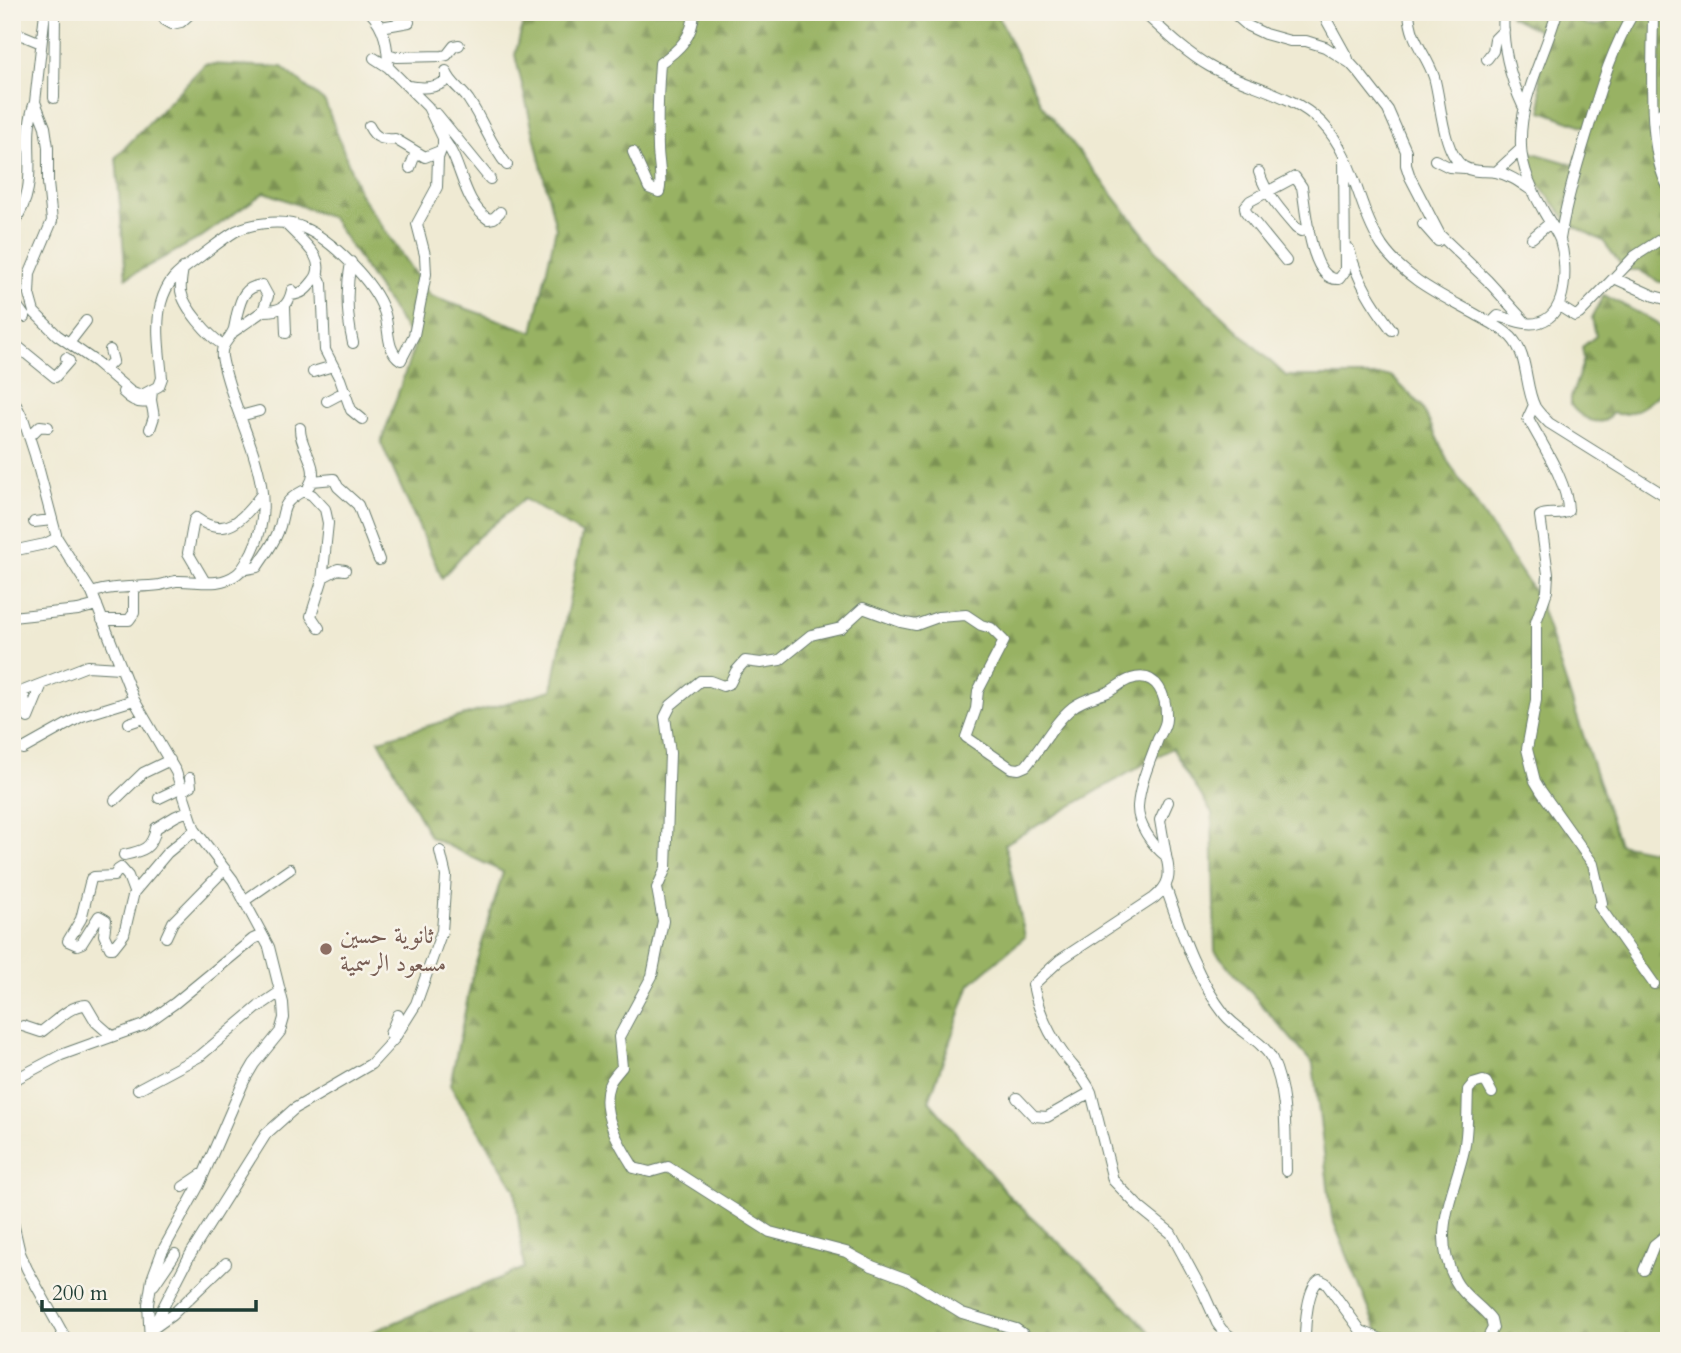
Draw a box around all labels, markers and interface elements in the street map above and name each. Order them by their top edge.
place label: ثانوية حسين مسعود الرسمية [340,919,446,980]
marker: ثانوية حسين مسعود الرسمية [318,941,334,957]
scale bar [42,1269,256,1313]
text: 200 m [52,1279,108,1308]

